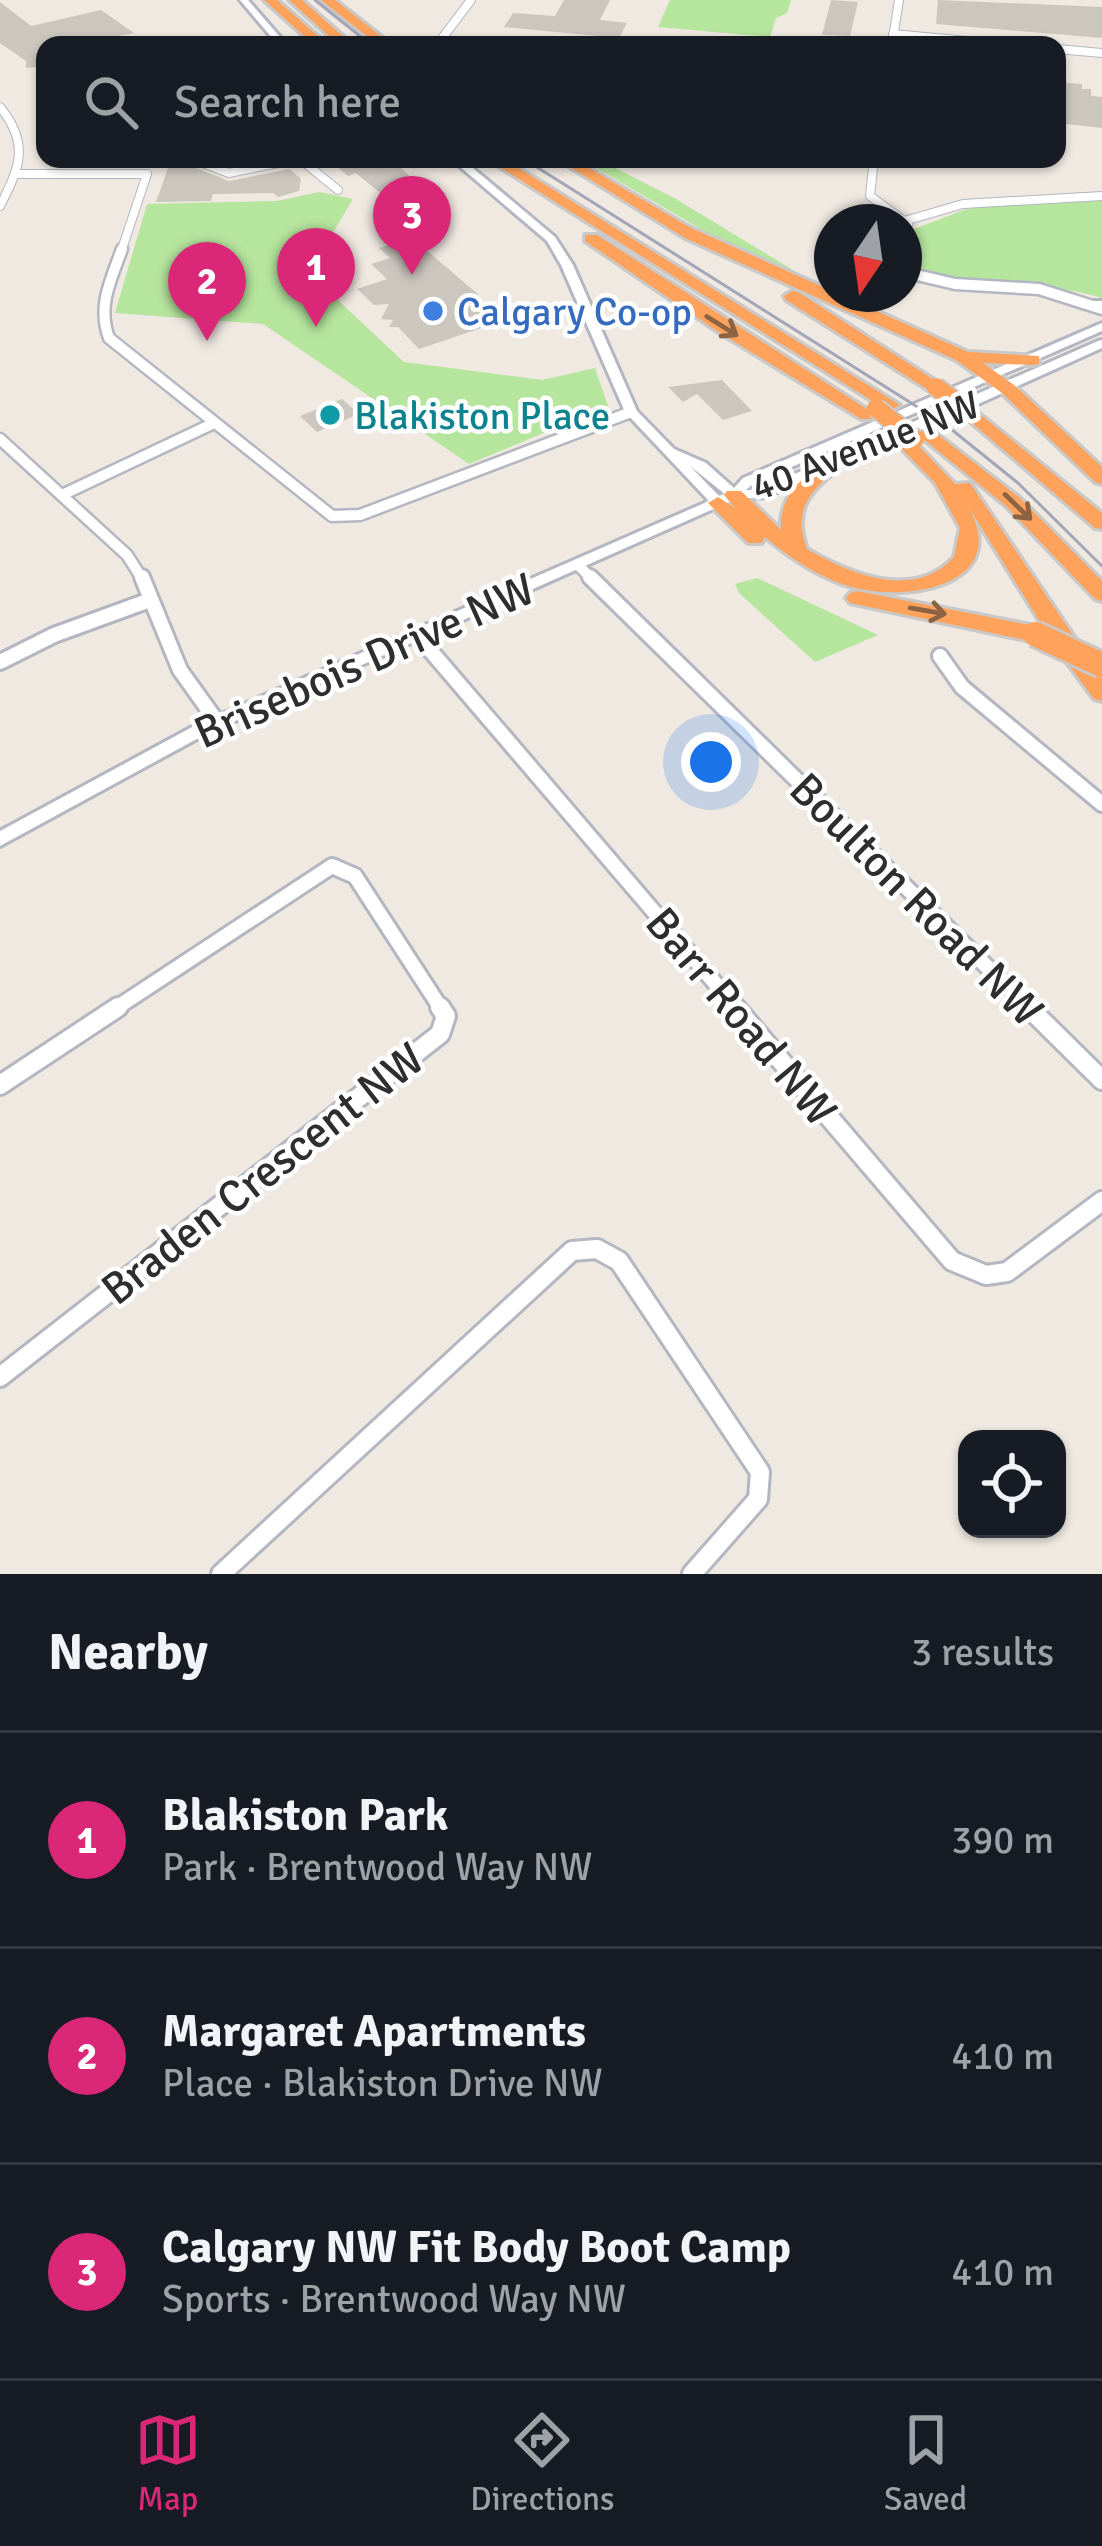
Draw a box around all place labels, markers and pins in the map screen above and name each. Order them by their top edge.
pin: 3 [373,176,451,275]
pin: 1 [277,228,355,327]
pin: 2 [168,242,246,341]
place label: Calgary Co-op [457,288,692,336]
marker: Calgary Co-op [420,298,446,324]
place label: Blakiston Place [354,392,610,440]
marker: Blakiston Place [317,402,343,428]

